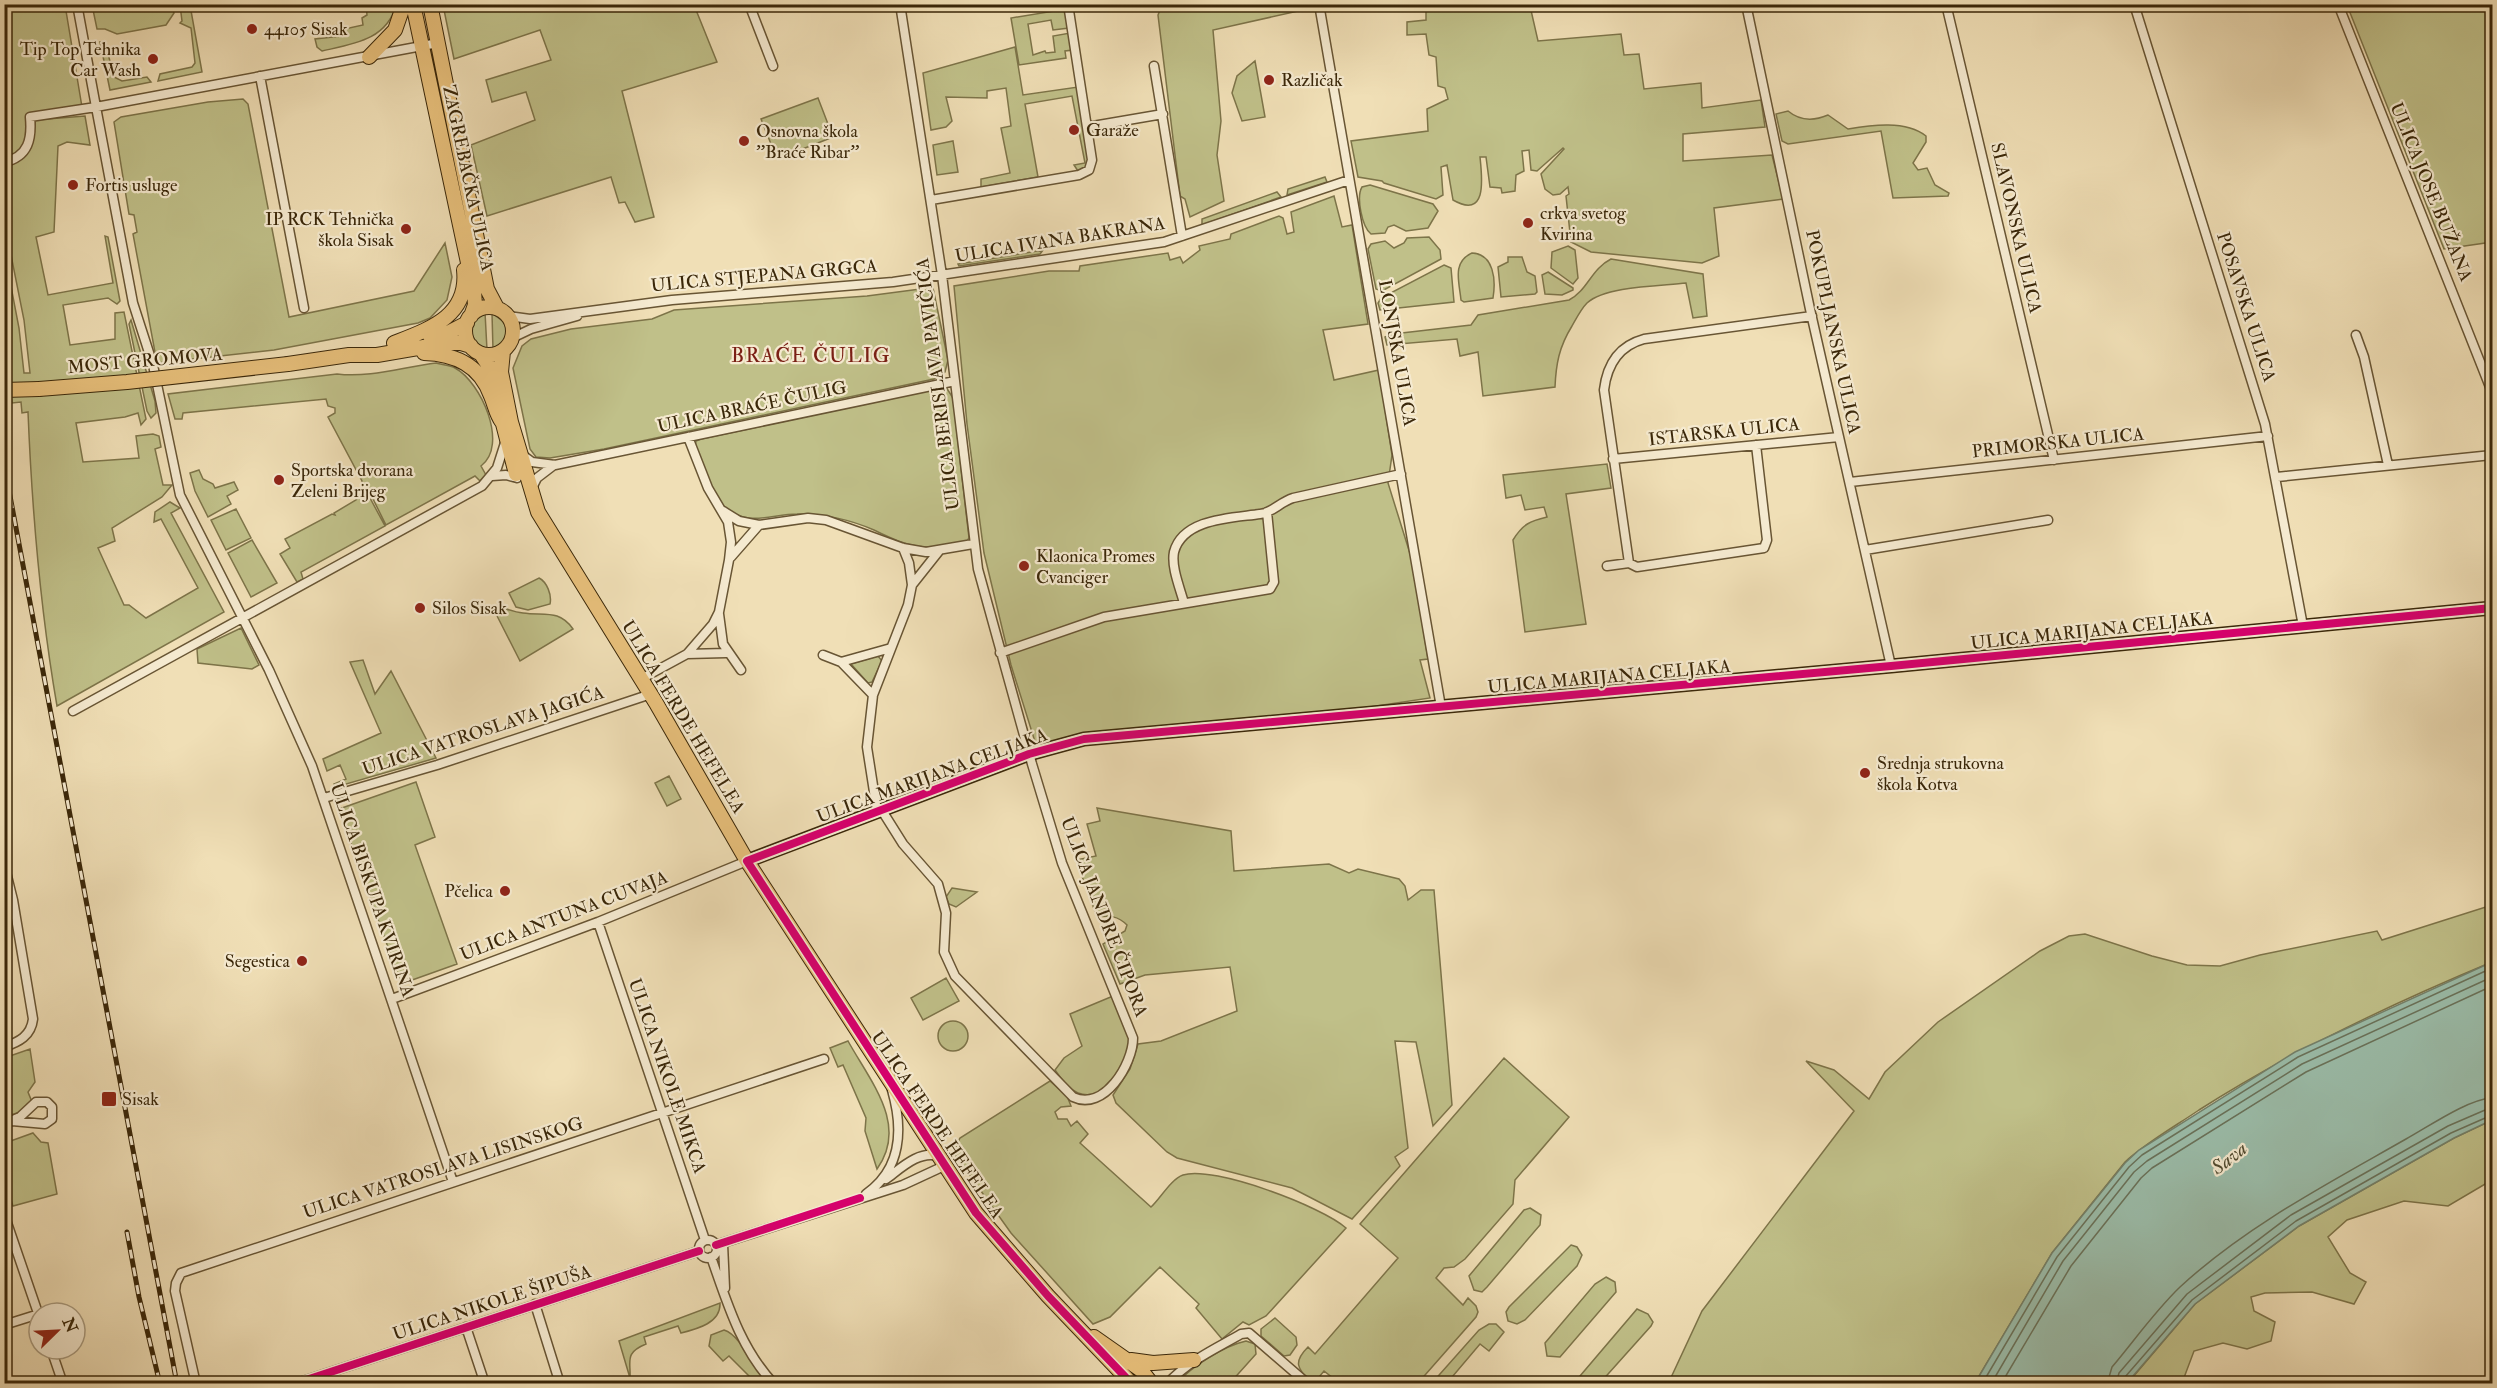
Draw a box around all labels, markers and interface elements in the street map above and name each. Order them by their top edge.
place label: 44105 Sisak [264,18,348,41]
marker: 44105 Sisak [245,22,259,36]
place label: Tip Top Tehnika Car Wash [20,38,142,82]
marker: Tip Top Tehnika Car Wash [146,52,160,66]
place label: Različak [1281,69,1343,92]
marker: Različak [1262,73,1276,87]
street label: ZAGREBAČKA ULICA [437,83,499,274]
street label: ULICA JOSE BUŽANA [2385,99,2479,285]
place label: Garaže [1086,119,1139,142]
place label: Osnovna škola ''Braće Ribar'' [756,120,860,164]
marker: Garaže [1067,123,1081,137]
marker: Osnovna škola ''Braće Ribar'' [737,134,751,148]
street label: SLAVONSKA ULICA [1985,140,2047,316]
place label: Fortis usluge [85,174,178,197]
marker: Fortis usluge [66,178,80,192]
place label: crkva svetog Kvirina [1540,202,1627,246]
place label: IP RCK Tehnička škola Sisak [265,208,395,252]
street label: ULICA IVANA BAKRANA [953,212,1167,268]
marker: crkva svetog Kvirina [1521,216,1535,230]
marker: IP RCK Tehnička škola Sisak [399,222,413,236]
street label: POKUPLJANSKA ULICA [1800,228,1866,437]
street label: POSAVSKA ULICA [2211,229,2281,385]
street label: ULICA STJEPANA GRGCA [650,255,879,297]
street label: ULICA BERISLAVA PAVIČIĆA [911,256,965,512]
street label: LONJSKA ULICA [1373,278,1421,429]
district label: BRAĆE ČULIG [731,342,891,368]
street label: MOST GROMOVA [66,343,224,379]
street label: ULICA BRAĆE ČULIG [655,376,849,438]
street label: ISTARSKA ULICA [1647,413,1801,451]
street label: PRIMORSKA ULICA [1971,422,2146,463]
place label: Sportska dvorana Zeleni Brijeg [291,459,414,503]
marker: Sportska dvorana Zeleni Brijeg [272,473,286,487]
place label: Klaonica Promes Cvanciger [1036,545,1155,589]
marker: Klaonica Promes Cvanciger [1017,559,1031,573]
place label: Silos Sisak [432,597,507,620]
marker: Silos Sisak [413,601,427,615]
street label: ULICA MARIJANA CELJAKA [1969,607,2215,655]
street label: ULICA FERDE HEFELEA [616,616,750,818]
street label: ULICA MARIJANA CELJAKA [1486,655,1732,699]
street label: ULICA VATROSLAVA JAGIĆA [359,681,607,781]
street label: ULICA MARIJANA CELJAKA [813,723,1051,829]
place label: Srednja strukovna škola Kotva [1877,752,2004,796]
marker: Srednja strukovna škola Kotva [1858,766,1872,780]
street label: ULICA BISKUPA KVIRINA [325,780,420,1001]
street label: ULICA JANDRE ČIPORA [1055,814,1153,1021]
street label: ULICA ANTUNA CUVAJA [457,866,672,966]
place label: Pčelica [444,880,494,903]
marker: Pčelica [498,884,512,898]
place label: Segestica [225,950,291,973]
marker: Segestica [295,954,309,968]
street label: ULICA NIKOLE MIKCA [623,975,711,1177]
street label: ULICA FERDE HEFELEA [866,1027,1009,1224]
place label: Sisak [122,1088,159,1111]
marker: Sisak [100,1090,118,1108]
street label: ULICA VATROSLAVA LISINSKOG [300,1112,586,1224]
water label: Sava [2205,1136,2252,1180]
street label: ULICA NIKOLE ŠIPUŠA [389,1259,595,1346]
north arrow [27,1301,87,1361]
text: N [57,1314,82,1337]

